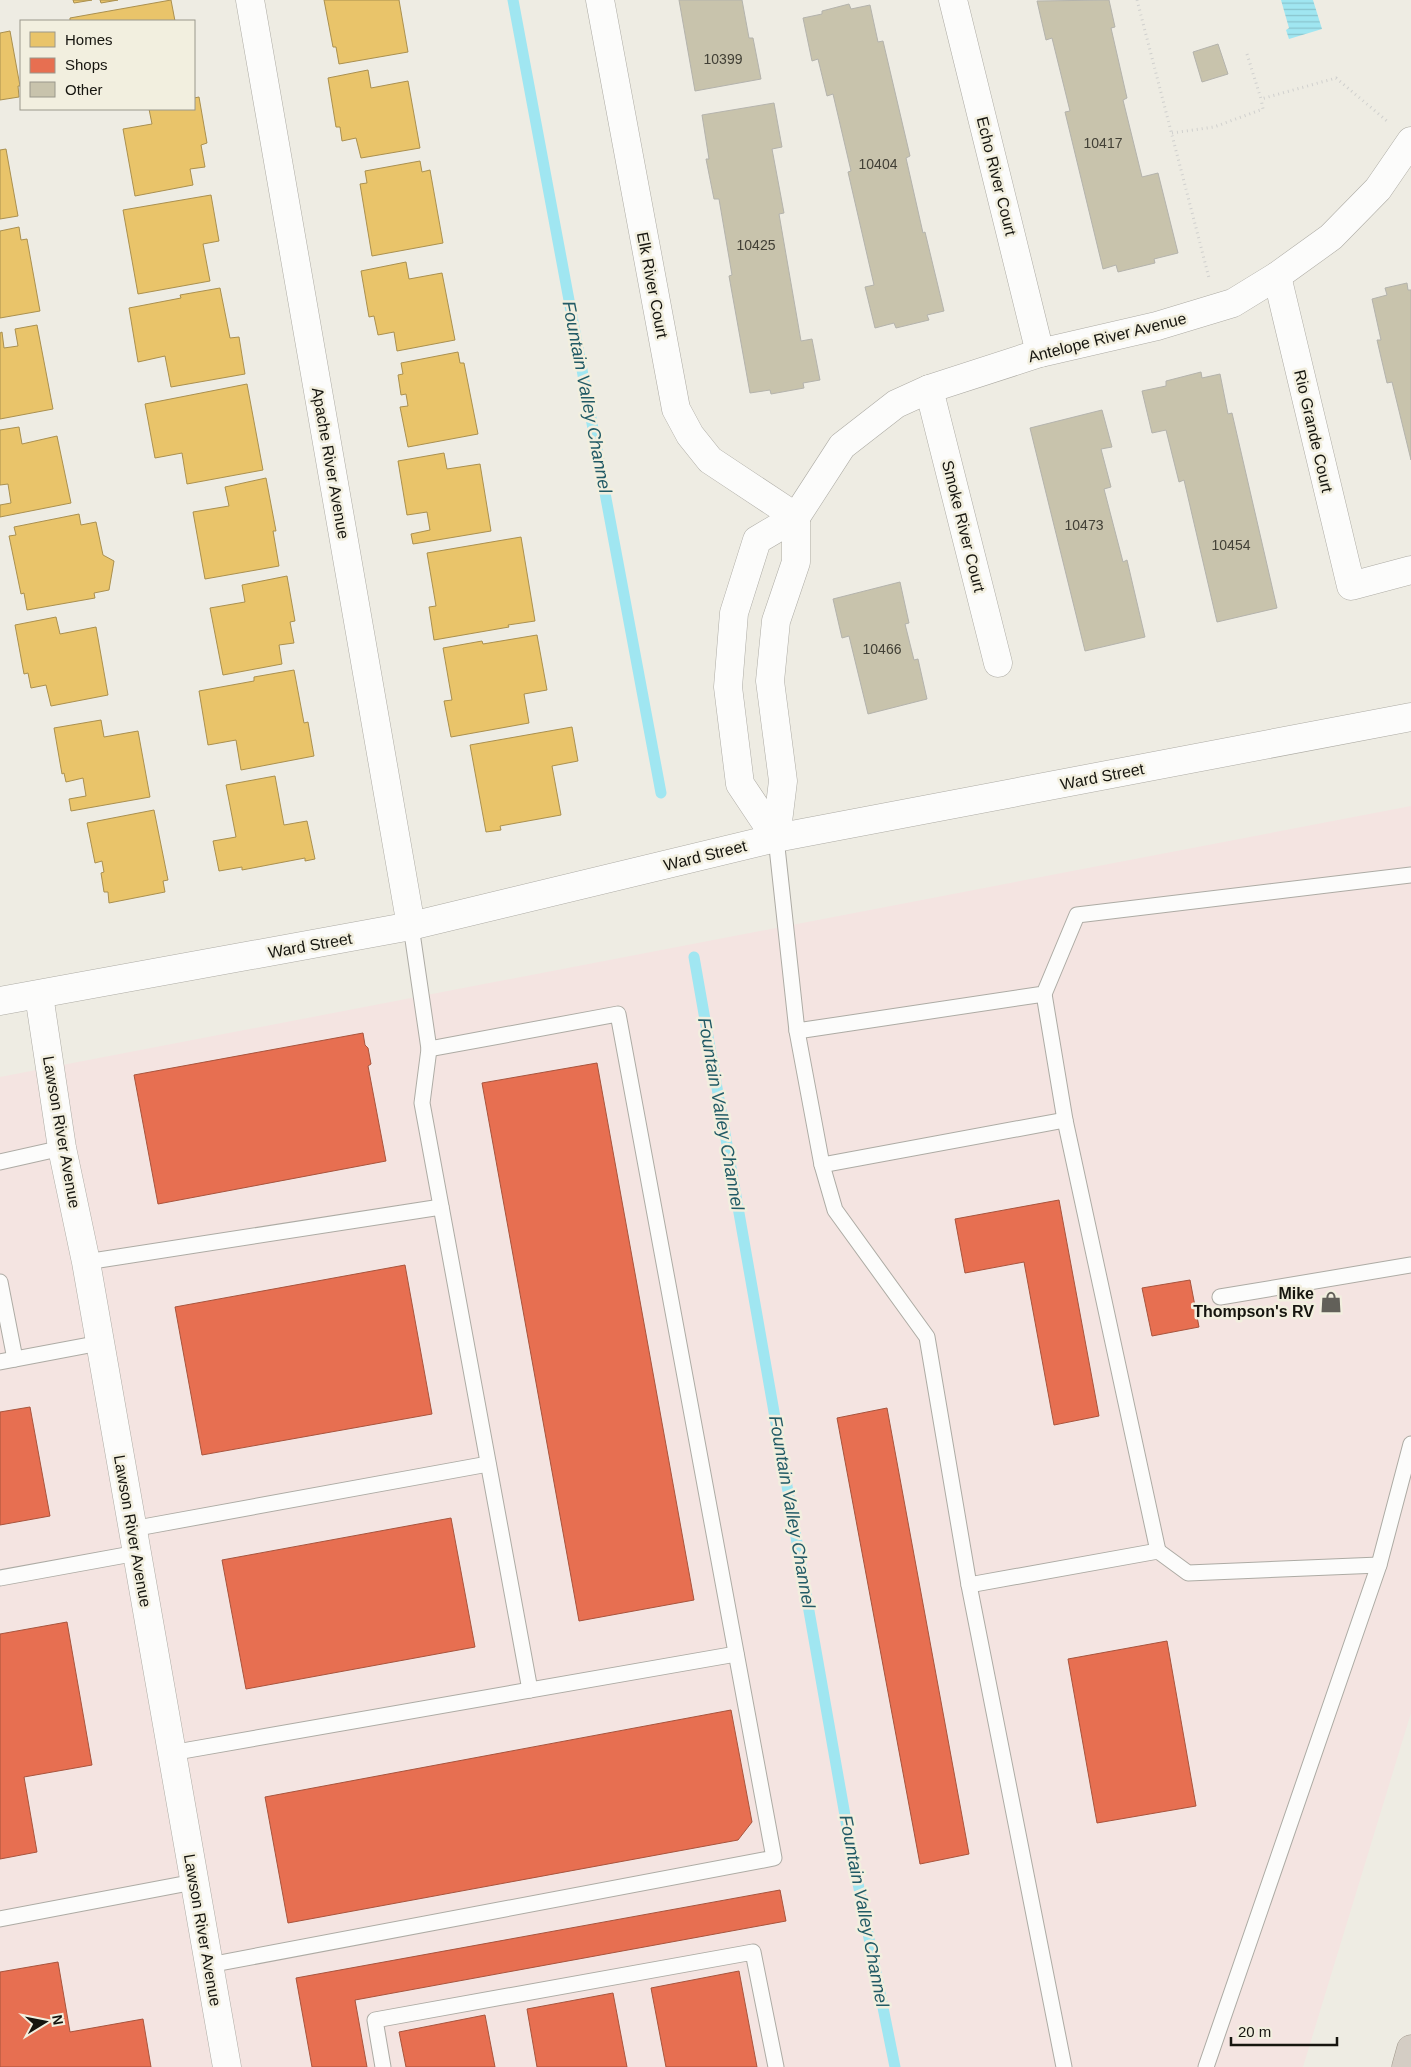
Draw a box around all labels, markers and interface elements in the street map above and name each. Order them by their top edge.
legend [20,20,195,110]
text: Homes [65,31,113,48]
house number: 10399 [704,51,743,67]
text: Shops [65,56,108,73]
text: Other [65,81,103,98]
street label: Echo River Court [974,115,1020,238]
house number: 10417 [1084,135,1123,151]
house number: 10404 [859,156,898,172]
street label: Elk River Court [634,231,671,340]
house number: 10425 [737,237,776,253]
water label: Fountain Valley Channel [559,299,616,496]
street label: Antelope River Avenue [1026,310,1188,365]
street label: Rio Grande Court [1291,368,1336,495]
street label: Apache River Avenue [309,386,352,540]
street label: Smoke River Court [939,458,988,594]
house number: 10473 [1065,517,1104,533]
house number: 10454 [1212,537,1251,553]
house number: 10466 [863,641,902,657]
street label: Ward Street [1059,760,1146,793]
street label: Ward Street [662,837,749,874]
street label: Ward Street [267,930,354,961]
water label: Fountain Valley Channel [694,1016,748,1213]
street label: Lawson River Avenue [40,1055,83,1210]
place label: Mike Thompson's RV [1193,1285,1314,1320]
shop icon: Mike Thompson's RV [1318,1289,1344,1315]
water label: Fountain Valley Channel [765,1414,819,1611]
street label: Lawson River Avenue [111,1454,154,1609]
water label: Fountain Valley Channel [836,1813,893,2010]
street label: Lawson River Avenue [181,1853,224,2008]
north arrow [20,1997,70,2047]
text: N [49,2013,67,2026]
scale bar [1231,2014,1337,2046]
text: 20 m [1238,2023,1271,2040]

